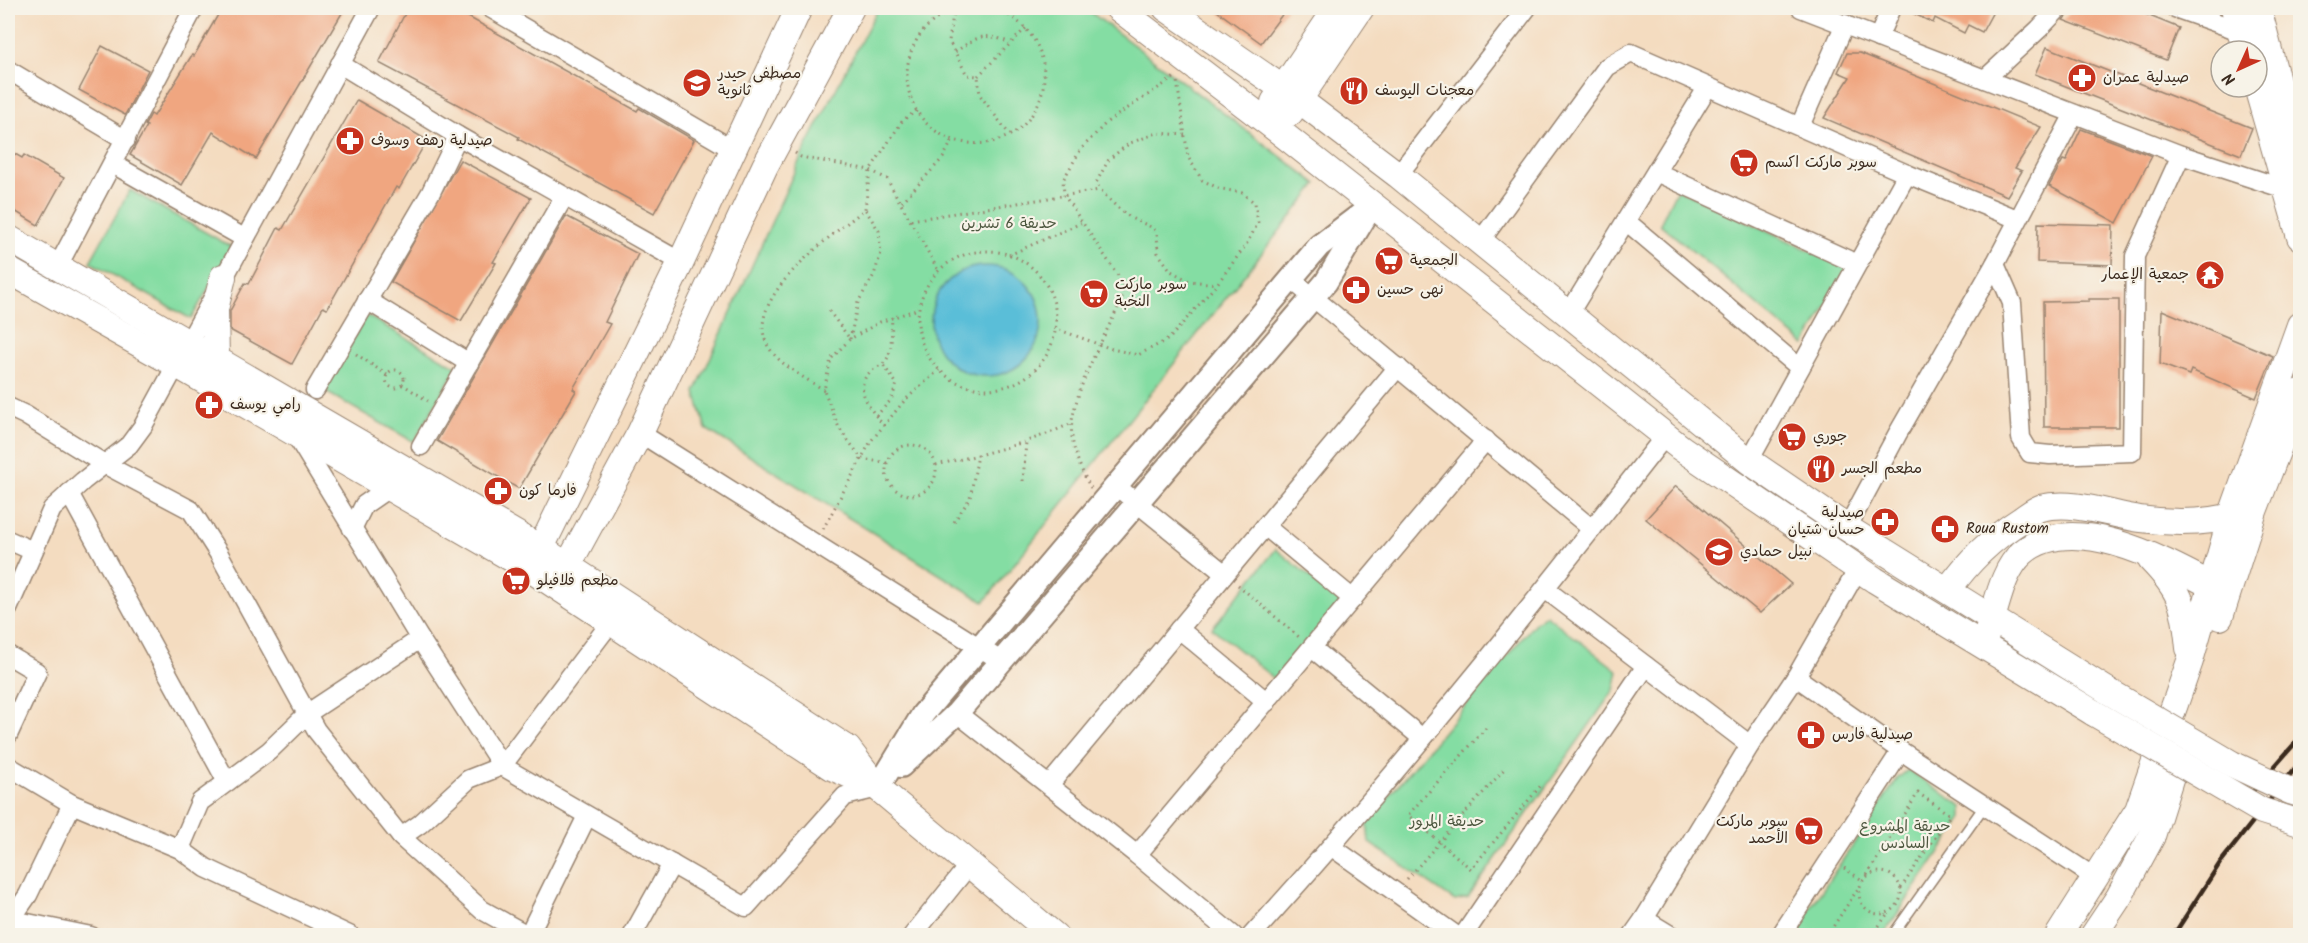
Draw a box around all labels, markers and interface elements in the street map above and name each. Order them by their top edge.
north arrow [2209,39,2269,99]
place label: مصطفى حيدر ثانوية [717,62,801,103]
pharmacy icon: صيدلية عمران [2066,62,2098,94]
place label: صيدلية عمران [2103,66,2189,90]
text: N [2217,66,2242,91]
school or university icon: مصطفى حيدر ثانوية [681,67,713,99]
restaurant icon: معجنات اليوسف [1338,75,1370,107]
place label: معجنات اليوسف [1375,79,1474,103]
pharmacy icon: صيدلية رهف وسوف [334,125,366,157]
place label: صيدلية رهف وسوف [371,129,492,153]
supermarket icon: سوبر ماركت اكسم [1728,147,1760,179]
place label: سوبر ماركت اكسم [1765,151,1877,175]
park label: حديقة 6 تشرين [961,212,1057,236]
supermarket icon: الجمعية [1373,245,1405,277]
place label: الجمعية [1410,249,1458,273]
temple icon: جمعية الإعمار [2194,259,2226,291]
place label: جمعية الإعمار [2101,263,2189,287]
place label: سوبر ماركت النخبة [1115,273,1187,314]
pharmacy icon: نهى حسين [1340,274,1372,306]
supermarket icon: سوبر ماركت النخبة [1078,278,1110,310]
place label: نهى حسين [1377,278,1444,302]
pharmacy icon: رامي يوسف [193,389,225,421]
place label: رامي يوسف [230,393,301,417]
supermarket icon: جوري [1776,421,1808,453]
place label: جوري [1813,425,1847,449]
restaurant icon: مطعم الجسر [1805,453,1837,485]
place label: مطعم الجسر [1841,457,1922,481]
pharmacy icon: فارما كون [482,475,514,507]
place label: فارما كون [519,479,577,503]
place label: صيدلية حسان شتيان [1788,501,1864,542]
pharmacy icon: صيدلية حسان شتيان [1869,506,1901,538]
pharmacy icon: Roua Rustom [1929,513,1961,545]
place label: Roua Rustom [1966,517,2049,541]
school or university icon: نبيل حمادي [1703,536,1735,568]
place label: نبيل حمادي [1740,540,1812,564]
supermarket icon: مطعم فلافيلو [500,565,532,597]
place label: مطعم فلافيلو [536,569,619,593]
pharmacy icon: صيدلية فارس [1795,719,1827,751]
place label: صيدلية فارس [1832,723,1913,747]
park label: حديقة المرور [1409,810,1484,834]
place label: سوبر ماركت الأحمد [1716,810,1788,851]
supermarket icon: سوبر ماركت الأحمد [1793,815,1825,847]
park label: حديقة المشروع السادس [1859,815,1951,856]

